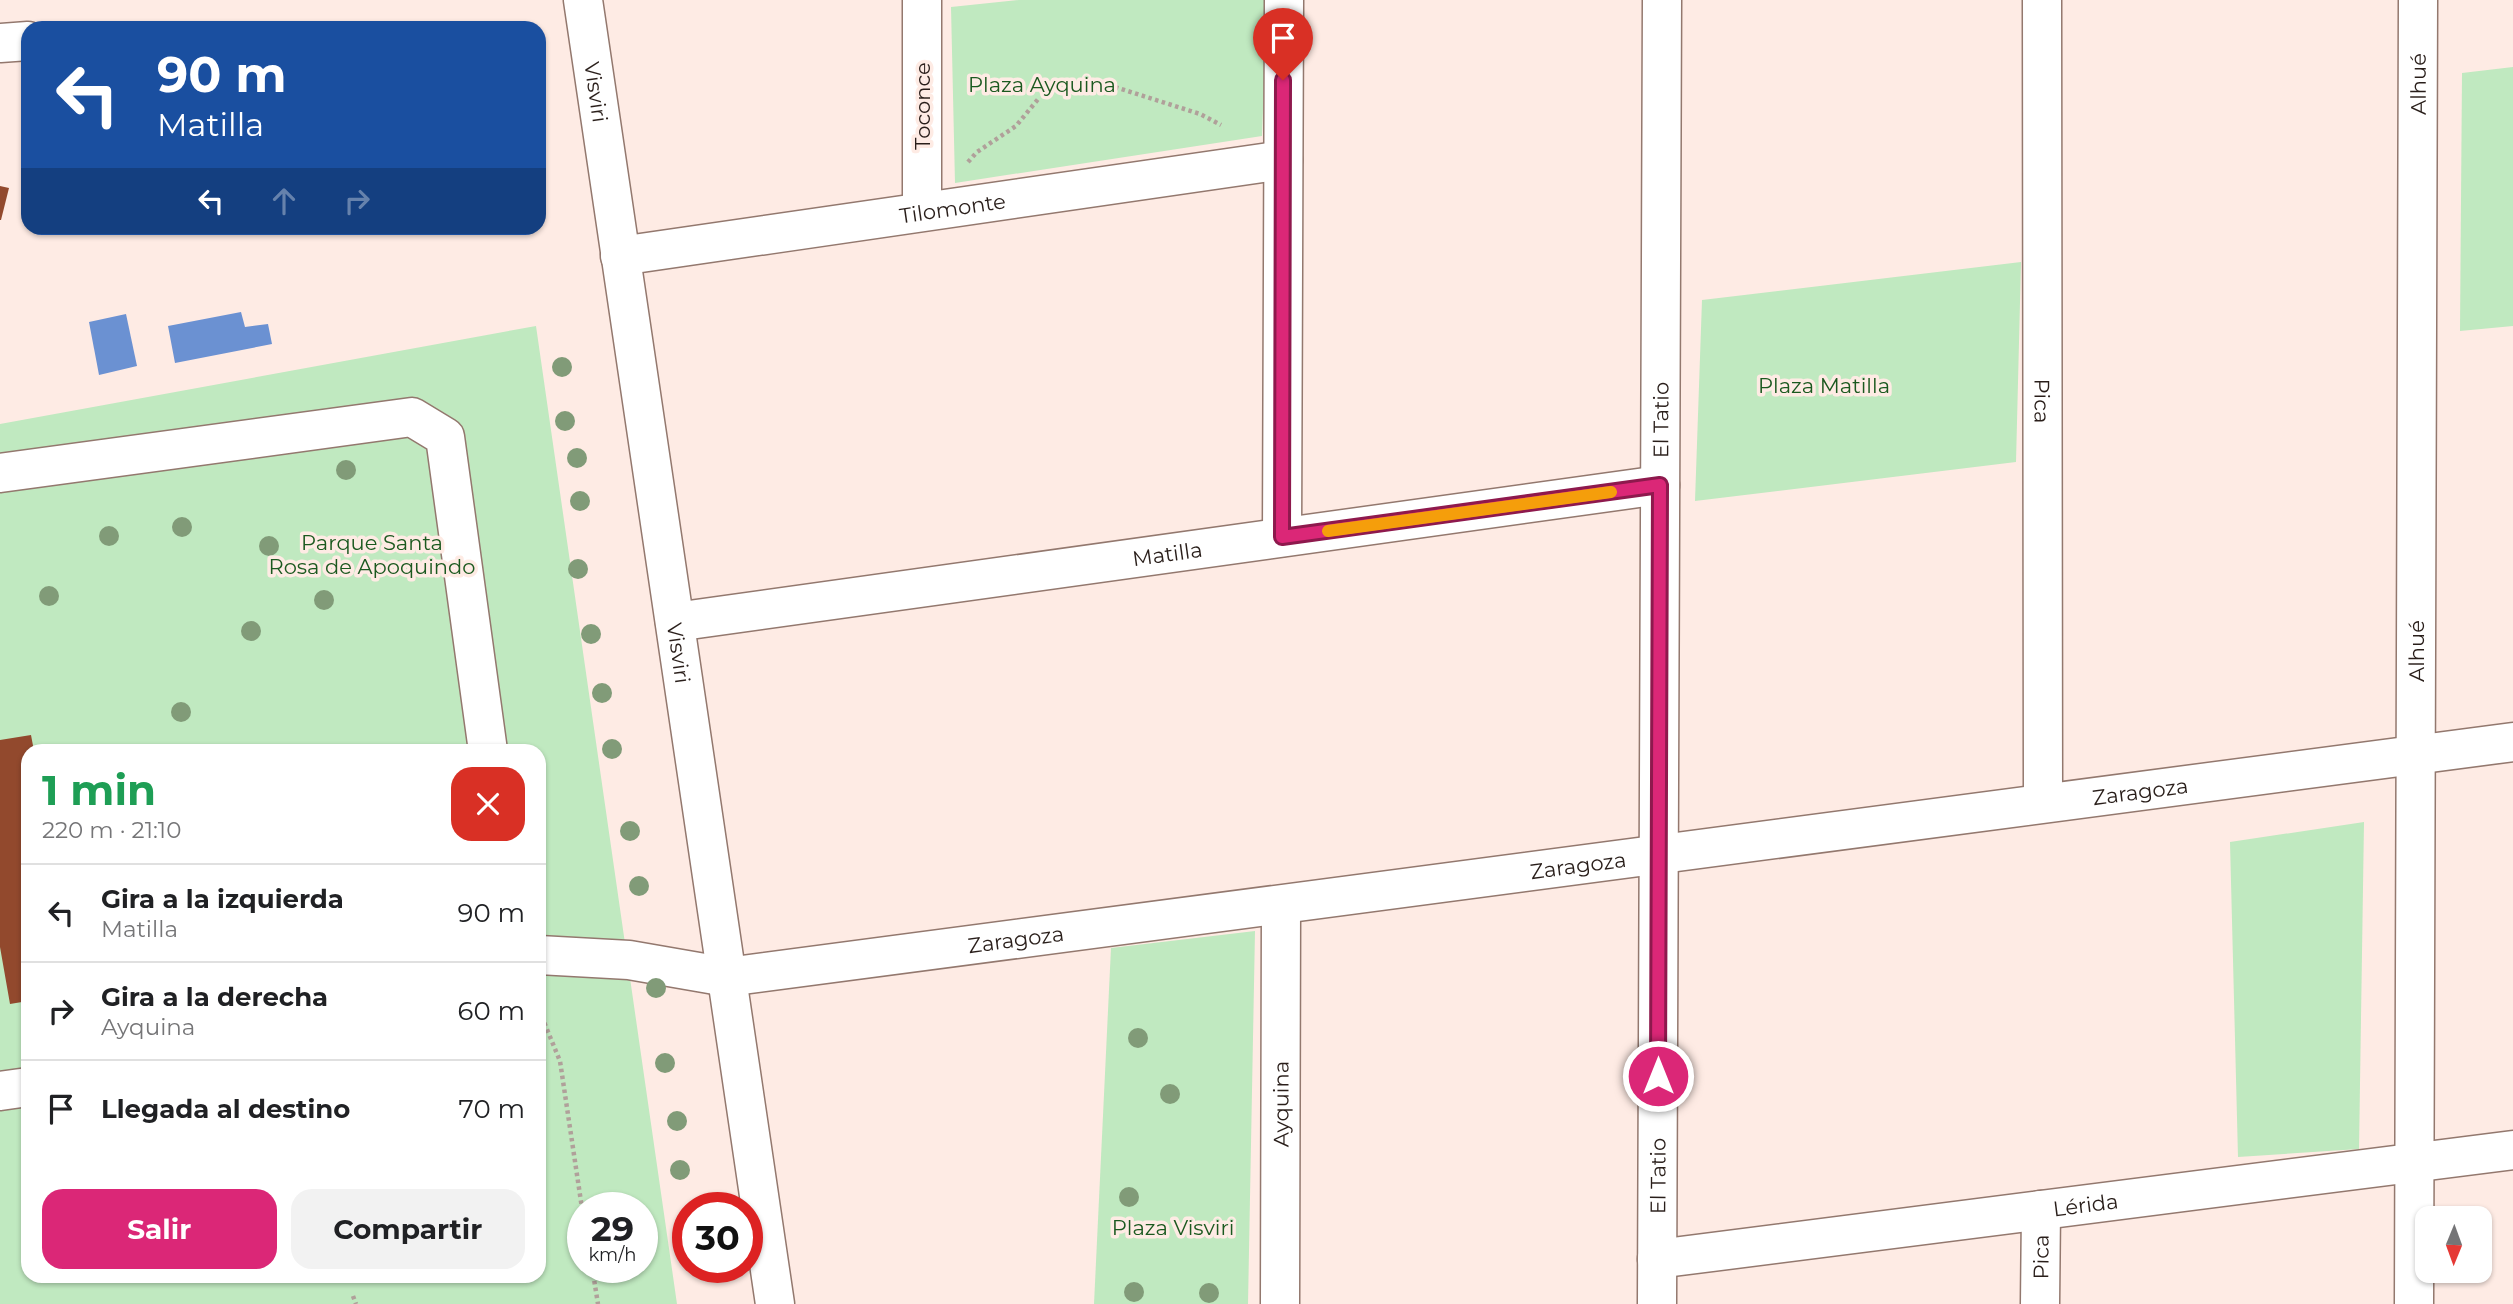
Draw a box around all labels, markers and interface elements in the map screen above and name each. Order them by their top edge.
pin [1253,8,1313,80]
icon: arrive [1264,19,1302,57]
text: 90 m [157,45,287,104]
icon: left [42,49,133,140]
street label: Alhué [2405,53,2430,115]
street label: Visviri [580,60,613,124]
street label: Toconce [910,62,935,150]
park label: Plaza Ayquina [968,72,1116,97]
text: Matilla [157,105,264,144]
icon: left [192,182,230,220]
icon: ahead [265,182,303,220]
icon: right [338,182,376,220]
street label: Tilomonte [898,188,1007,228]
park label: Plaza Matilla [1758,373,1890,398]
street label: Pica [2030,379,2055,423]
street label: El Tatio [1648,382,1673,458]
park label: Parque Santa Rosa de Apoquindo [269,530,475,579]
street label: Matilla [1131,536,1204,571]
street label: Alhué [2403,620,2429,682]
street label: Visviri [662,621,696,685]
text: 1 min [42,764,156,816]
button: close [451,767,525,841]
street label: Zaragoza [2091,772,2190,810]
text: 220 m · 21:10 [42,816,181,844]
street label: Zaragoza [1529,846,1628,884]
text: Gira a la izquierda [101,883,344,915]
icon: left [42,894,80,932]
text: 90 m [458,897,525,929]
text: Matilla [101,915,178,943]
street label: Zaragoza [966,920,1065,958]
text: Gira a la derecha [101,981,328,1013]
icon: right [42,992,80,1030]
text: 60 m [458,995,525,1027]
text: Ayquina [101,1013,195,1041]
position arrow [1621,1039,1695,1113]
street label: Ayquina [1268,1061,1293,1147]
icon: arrive [42,1090,80,1128]
text: Llegada al destino [101,1093,350,1125]
text: 70 m [459,1093,525,1125]
street label: El Tatio [1645,1138,1670,1214]
street label: Lérida [2051,1188,2120,1221]
button: Salir [42,1189,277,1269]
button: Compartir [291,1189,525,1269]
speed limit sign: 30 [672,1192,763,1283]
north arrow [2415,1206,2492,1283]
map controls [2415,1206,2492,1283]
text: 29 [591,1207,634,1250]
park label: Plaza Visviri [1112,1215,1234,1240]
street label: Pica [2028,1234,2053,1280]
text: km/h [588,1244,637,1266]

